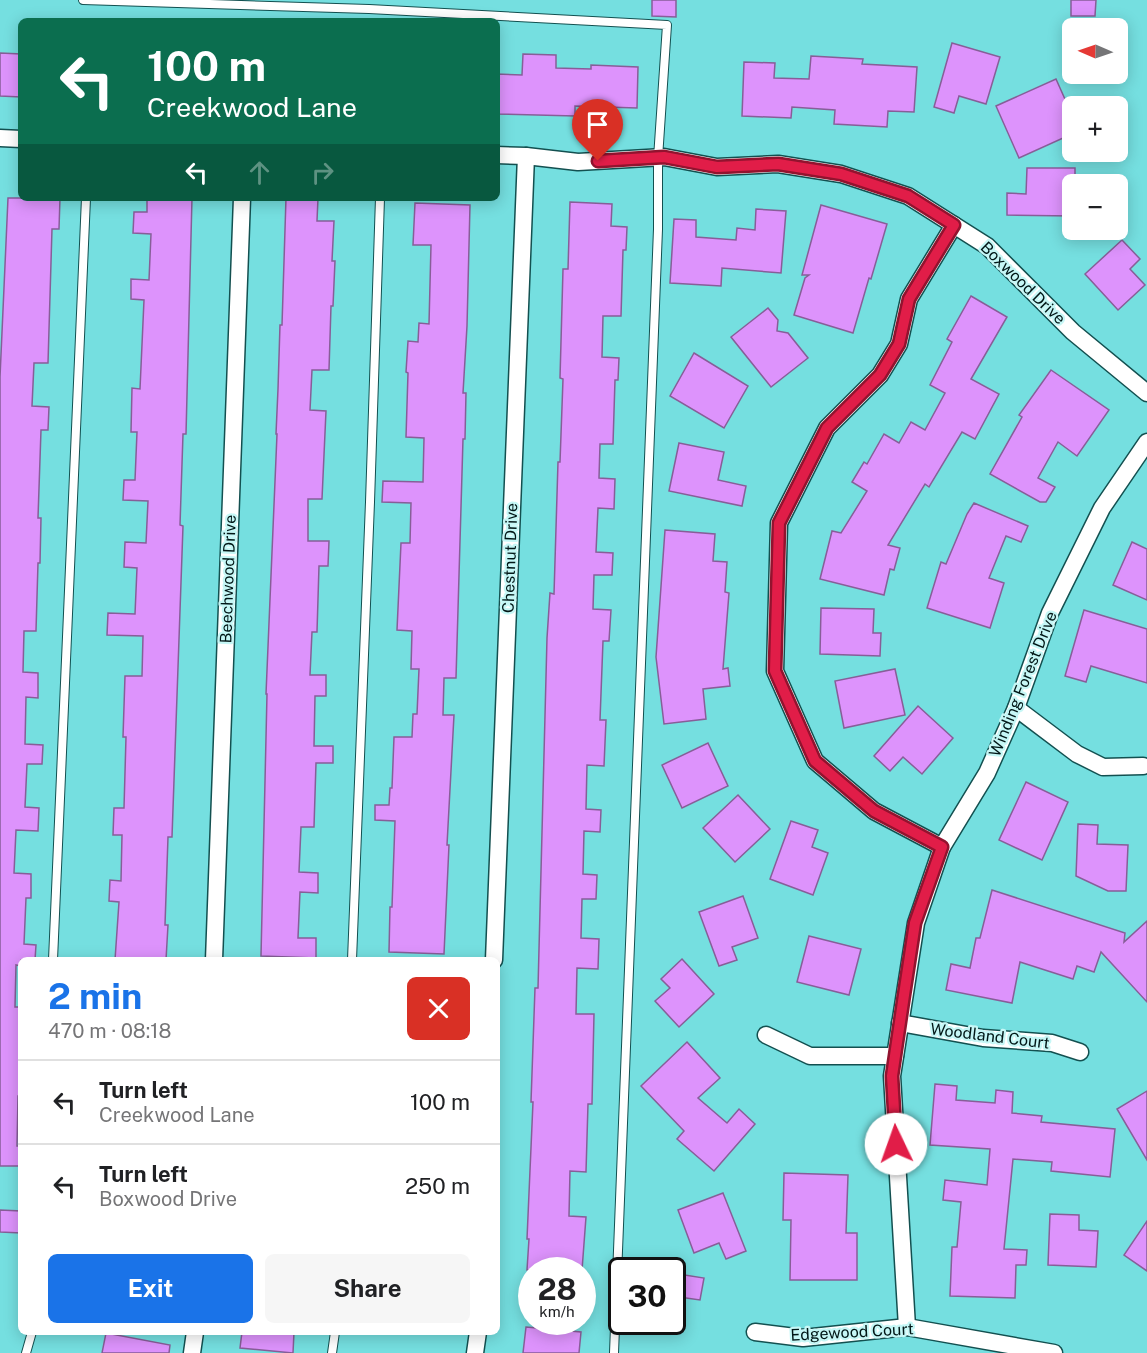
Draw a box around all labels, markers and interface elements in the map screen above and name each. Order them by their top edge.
north arrow [1062,18,1128,84]
map controls [1062,18,1128,240]
text: 100 m [147,41,266,90]
icon: left [48,42,126,120]
text: Creekwood Lane [147,91,357,123]
button: + [1062,96,1128,162]
pin [572,99,623,161]
icon: arrive [581,108,614,141]
icon: left [180,156,213,189]
icon: ahead [243,156,276,189]
icon: right [306,156,339,189]
button: − [1062,174,1128,240]
street label: Boxwood Drive [977,238,1069,328]
street label: Chestnut Drive [499,503,521,613]
street label: Beechwood Drive [216,514,240,644]
street label: Winding Forest Drive [985,609,1061,759]
text: 2 min [48,975,142,1017]
button: close [407,977,470,1040]
text: 470 m · 08:18 [48,1019,171,1043]
street label: Woodland Court [929,1019,1051,1053]
text: Turn left [99,1077,188,1103]
icon: left [48,1086,81,1119]
text: 100 m [410,1089,470,1115]
text: Creekwood Lane [99,1103,255,1127]
position arrow [864,1112,928,1176]
text: Turn left [99,1161,188,1187]
icon: left [48,1170,81,1203]
text: 250 m [405,1173,470,1199]
text: Boxwood Drive [99,1187,237,1211]
button: Exit [48,1254,253,1323]
button: Share [265,1254,470,1323]
speed limit sign: 30 [608,1257,686,1335]
text: 28 [537,1271,577,1307]
text: km/h [539,1303,575,1320]
street label: Edgewood Court [790,1319,914,1345]

